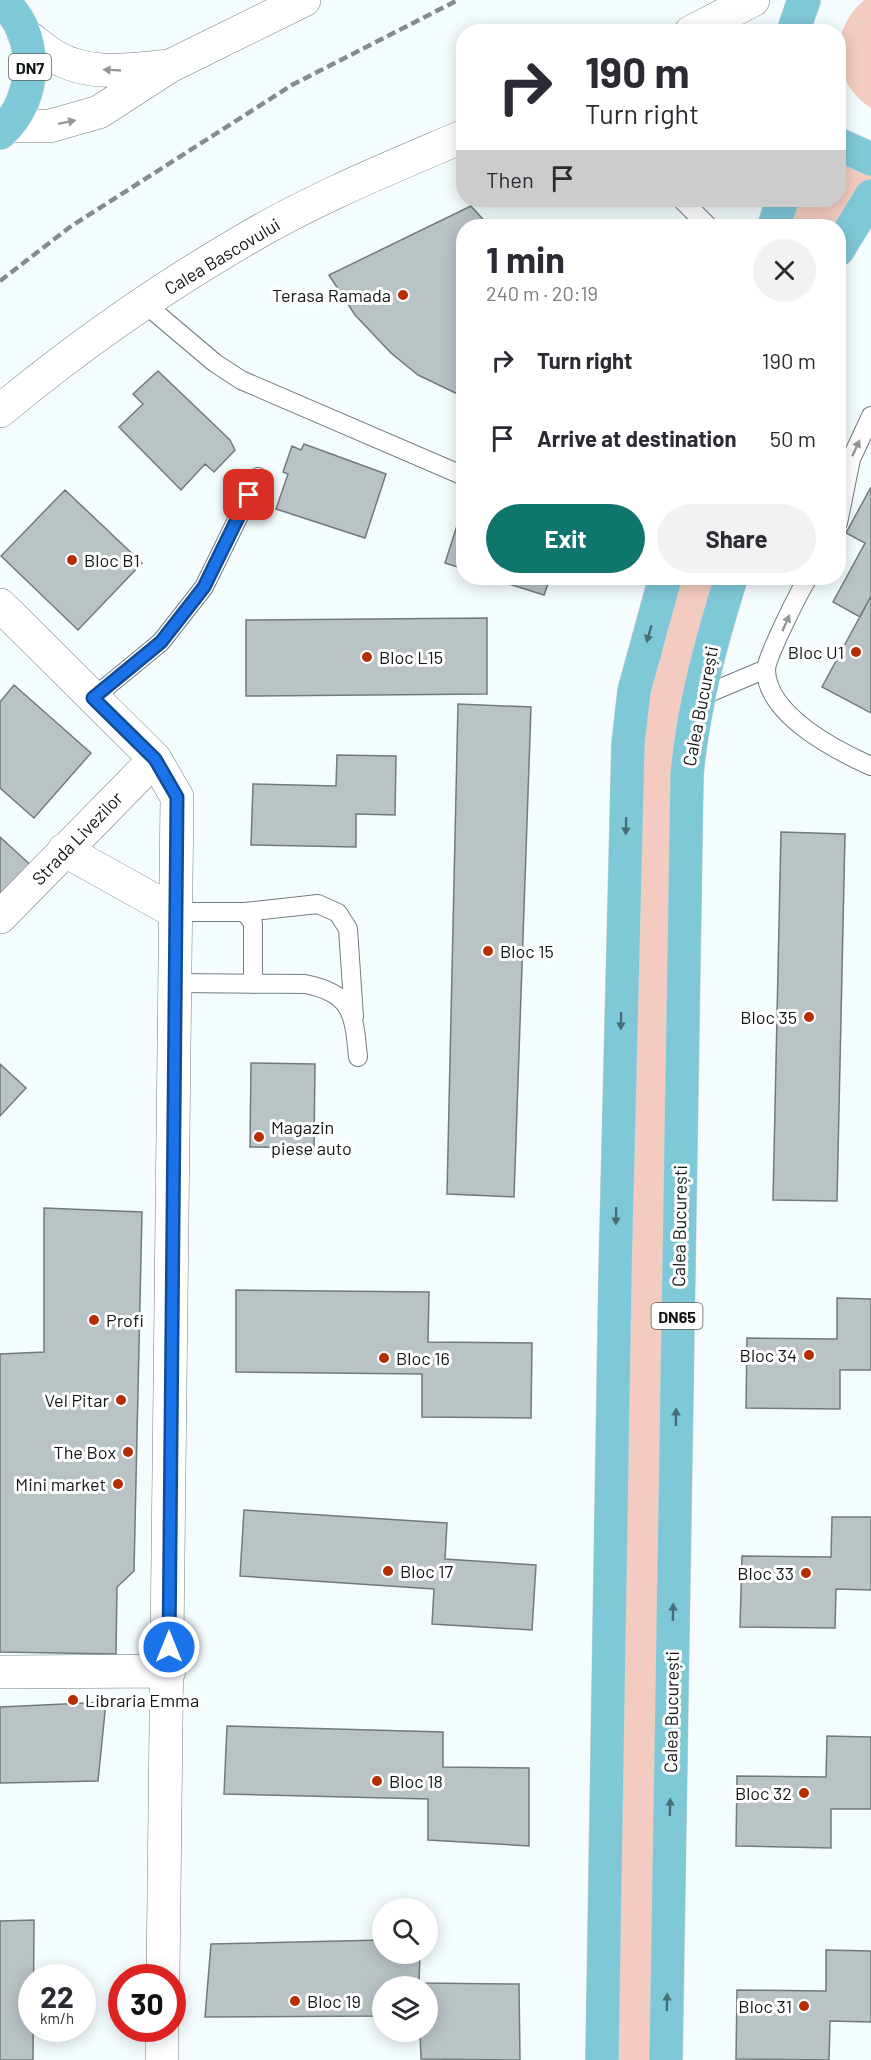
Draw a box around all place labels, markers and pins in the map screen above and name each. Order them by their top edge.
place label: Terasa Ramada [272,284,391,306]
marker: Terasa Ramada [396,288,410,302]
pin [223,469,274,520]
place label: Bloc B1 [84,549,140,571]
marker: Bloc B1 [65,553,79,567]
place label: Bloc U1 [788,641,844,663]
marker: Bloc U1 [849,645,863,659]
place label: Bloc L15 [379,646,443,668]
marker: Bloc L15 [360,650,374,664]
place label: Bloc 15 [500,940,554,962]
marker: Bloc 15 [481,944,495,958]
place label: Bloc 35 [740,1006,797,1028]
marker: Bloc 35 [802,1010,816,1024]
place label: Magazin piese auto [271,1116,352,1159]
marker: Magazin piese auto [252,1130,266,1144]
place label: Profi [106,1309,144,1331]
marker: Profi [87,1313,101,1327]
place label: Bloc 34 [740,1344,797,1366]
place label: Bloc 16 [396,1347,450,1369]
marker: Bloc 34 [802,1348,816,1362]
marker: Bloc 16 [377,1351,391,1365]
place label: Vel Pitar [44,1389,109,1411]
marker: Vel Pitar [114,1393,128,1407]
place label: The Box [54,1441,116,1463]
marker: The Box [121,1445,135,1459]
place label: Mini market [15,1473,106,1495]
marker: Mini market [111,1477,125,1491]
place label: Bloc 17 [400,1560,453,1582]
place label: Bloc 33 [737,1562,794,1584]
marker: Bloc 17 [381,1564,395,1578]
marker: Bloc 33 [799,1566,813,1580]
place label: Libraria Emma [85,1689,199,1711]
marker: Libraria Emma [66,1693,80,1707]
place label: Bloc 18 [389,1770,443,1792]
marker: Bloc 18 [370,1774,384,1788]
place label: Bloc 32 [735,1782,792,1804]
marker: Bloc 32 [797,1786,811,1800]
place label: Bloc 19 [307,1990,361,2012]
marker: Bloc 19 [288,1994,302,2008]
place label: Bloc 31 [738,1995,792,2017]
marker: Bloc 31 [797,1999,811,2013]

